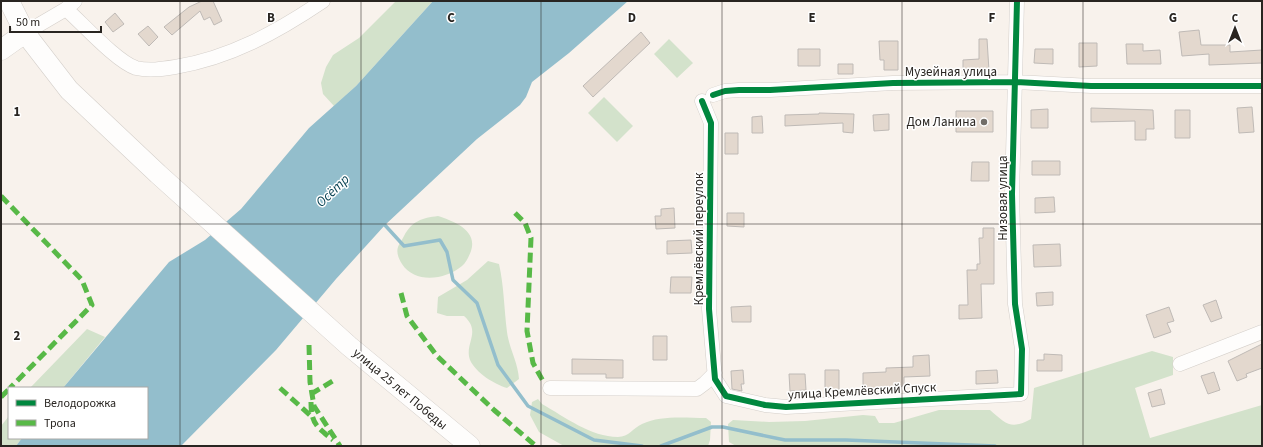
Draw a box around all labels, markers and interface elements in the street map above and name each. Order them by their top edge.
scale bar [10,8,101,34]
north arrow [1215,8,1255,48]
text: B [267,9,275,27]
text: C [447,9,455,27]
text: D [628,9,636,27]
text: E [808,9,816,27]
text: F [989,9,996,27]
text: G [1169,9,1177,27]
text: С [1232,11,1239,26]
text: 50 m [16,14,40,31]
street label: Музейная улица [905,63,997,81]
text: 1 [14,103,21,121]
place label: Дом Ланина [906,113,976,131]
marker: Дом Ланина [979,117,989,127]
street label: Низовая улица [994,155,1012,241]
water label: Осётр [312,170,354,212]
street label: Кремлёвский переулок [690,172,708,305]
text: 2 [14,327,21,345]
street label: улица 25 лет Победы [349,344,451,434]
street label: улица Кремлёвский Спуск [787,378,937,404]
legend [8,387,148,439]
text: Велодорожка [44,395,116,412]
text: Тропа [44,415,76,432]

